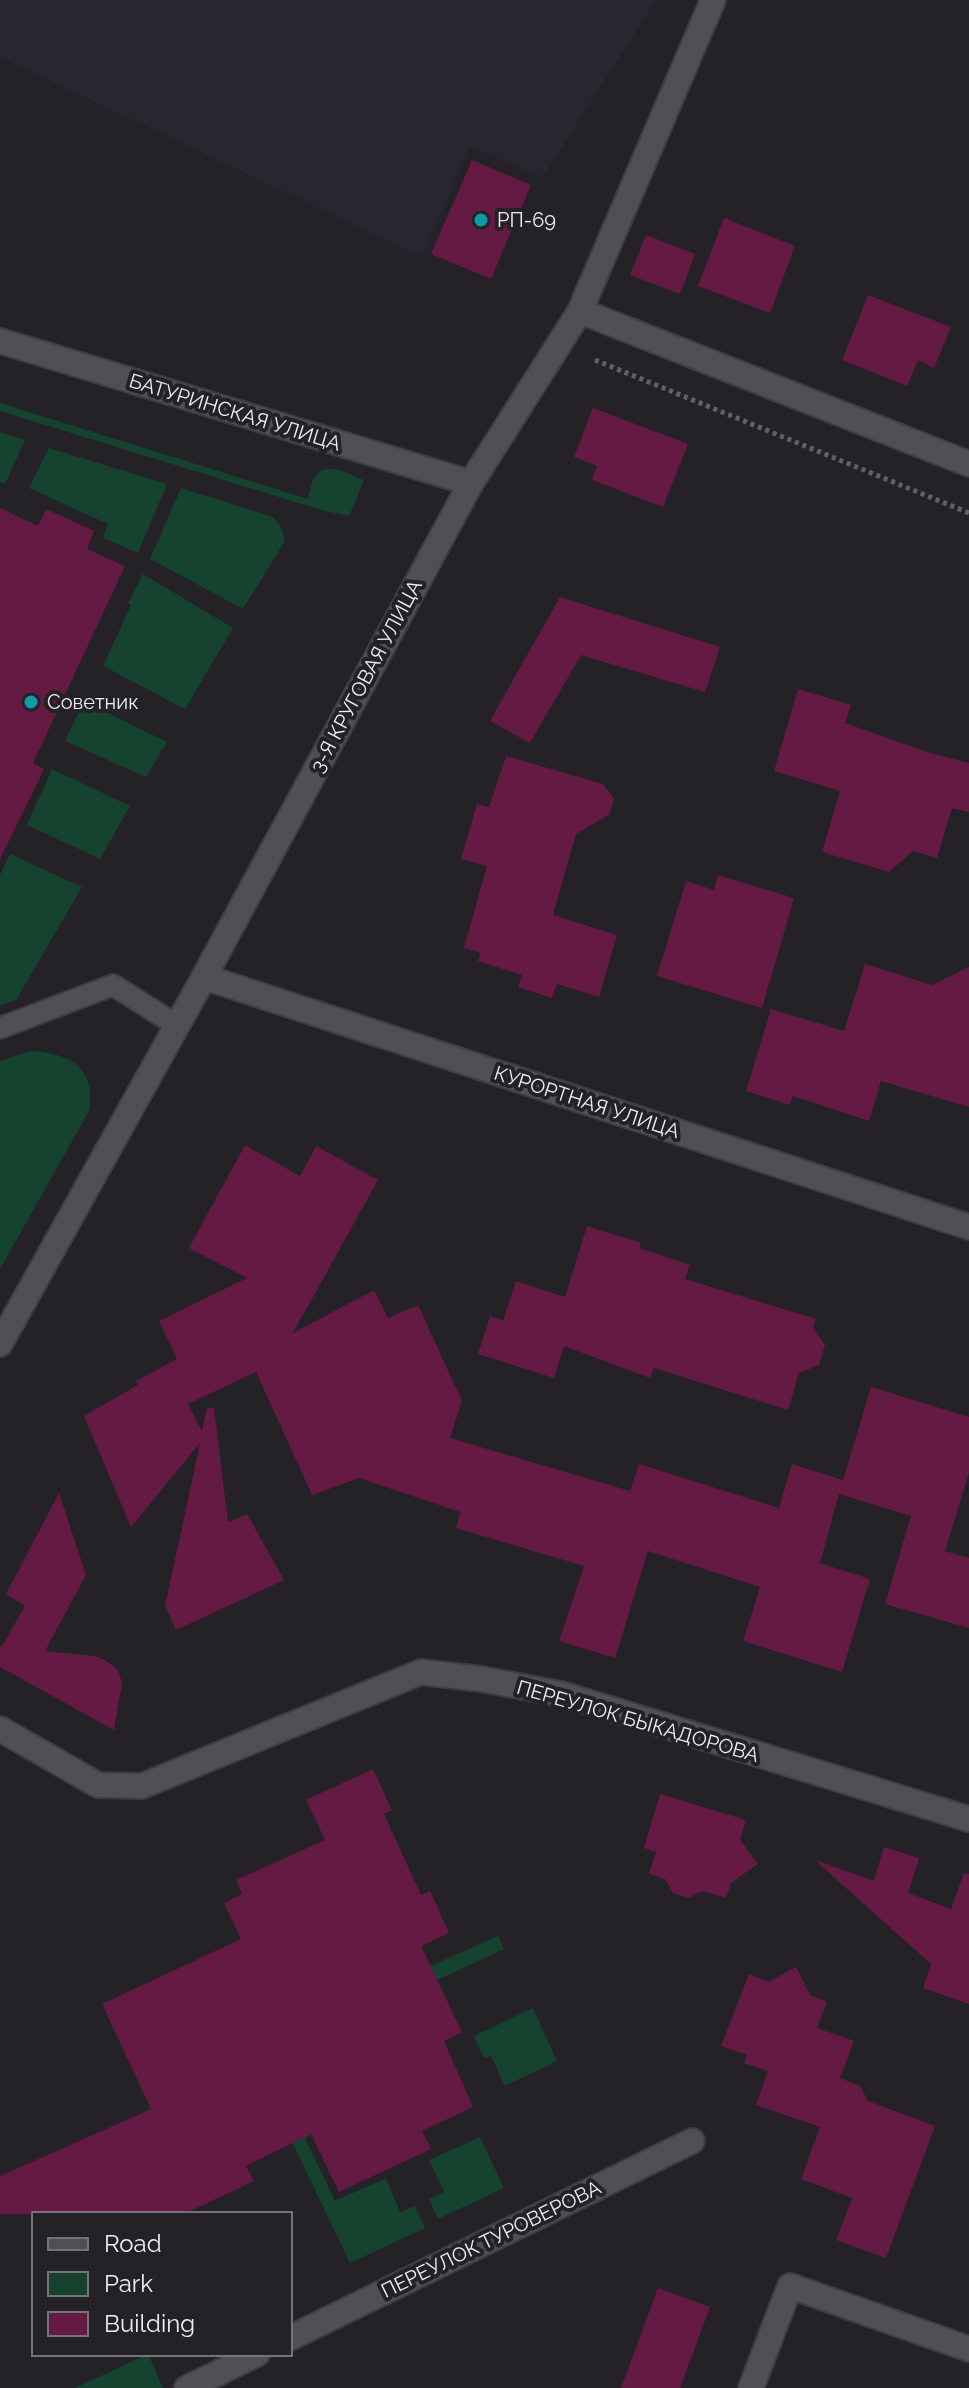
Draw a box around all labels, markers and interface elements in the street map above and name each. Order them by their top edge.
place label: РП-69 [497,208,556,232]
marker: РП-69 [472,211,490,229]
street label: БАТУРИНСКАЯ УЛИЦА [126,368,344,456]
street label: 3-Я КРУГОВАЯ УЛИЦА [305,575,427,776]
place label: Советник [47,690,139,714]
marker: Советник [22,693,40,711]
street label: КУРОРТНАЯ УЛИЦА [491,1061,683,1143]
street label: ПЕРЕУЛОК БЫКАДОРОВА [514,1675,762,1767]
street label: ПЕРЕУЛОК ТУРОВЕРОВА [377,2175,605,2303]
legend [32,2212,292,2356]
text: Road [104,2229,162,2258]
text: Park [104,2269,153,2298]
text: Building [104,2309,195,2338]

